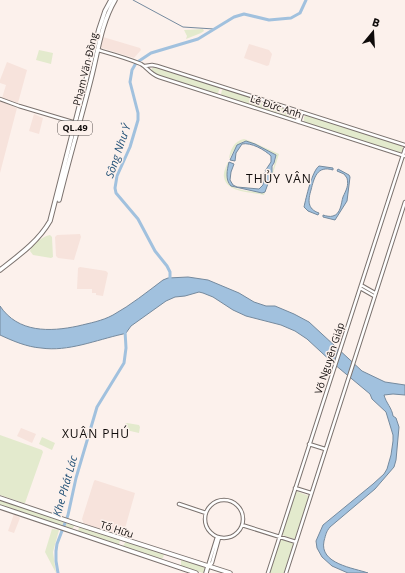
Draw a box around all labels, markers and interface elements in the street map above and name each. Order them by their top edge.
north arrow [353,12,393,52]
text: B [370,14,382,30]
street label: Phạm Văn Đồng [69,31,101,107]
street label: Lê Đức Anh [248,91,304,121]
road number: QL.49 [58,121,92,135]
water label: Sông Như Ý [101,121,134,180]
district label: THỦY VÂN [246,170,312,187]
street label: Võ Nguyên Giáp [311,320,347,396]
district label: XUÂN PHÚ [62,425,130,442]
water label: Khe Phát Lác [49,453,81,518]
street label: Tố Hữu [99,517,135,541]

